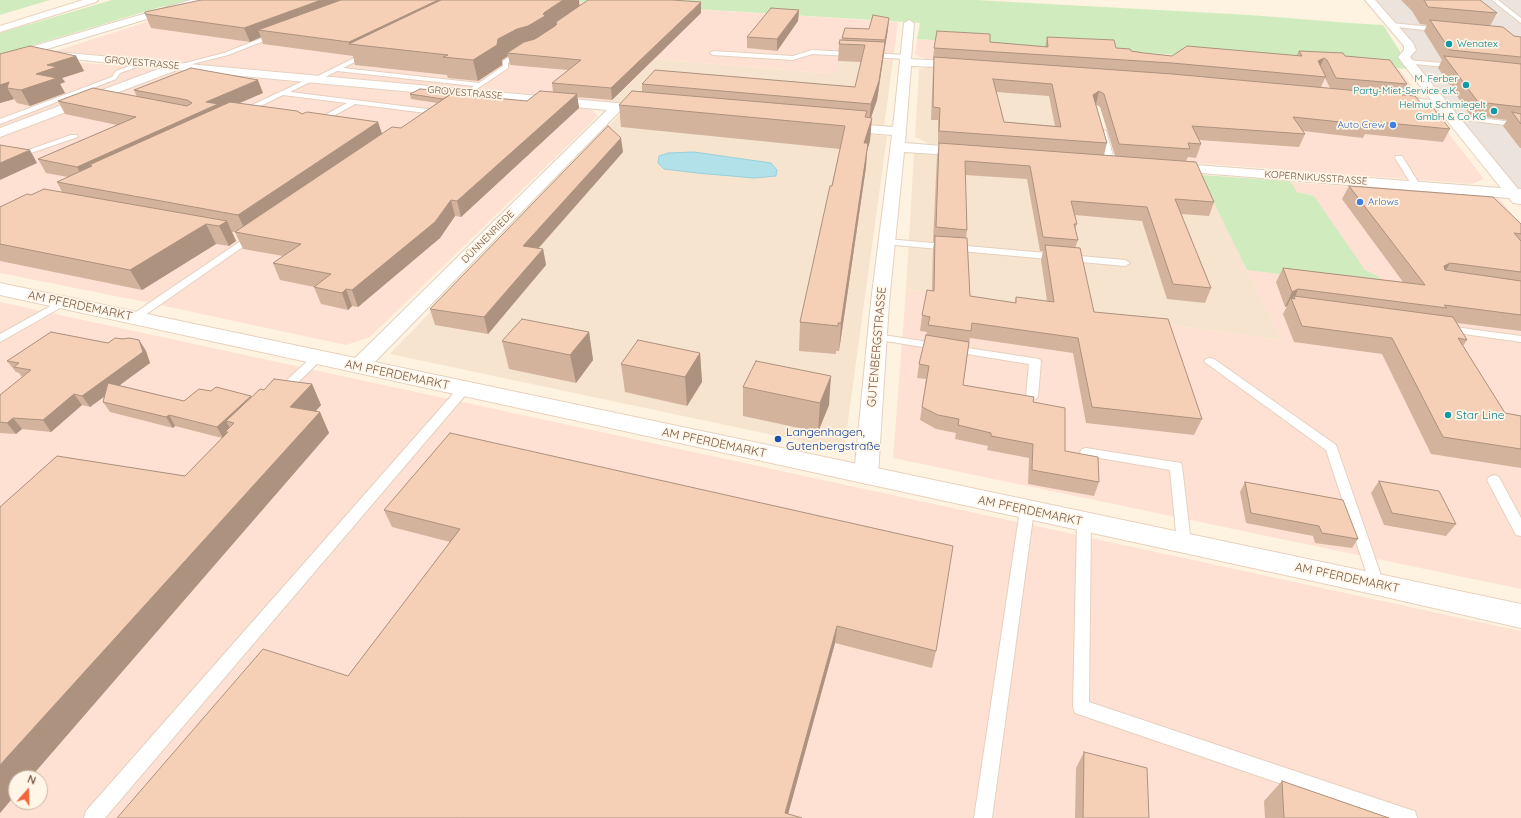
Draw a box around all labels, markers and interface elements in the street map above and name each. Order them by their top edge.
place label: Wenatex [1457,38,1498,50]
marker: Wenatex [1444,39,1454,49]
street label: GROVESTRASSE [104,54,180,72]
place label: M. Ferber Party-Miet-Service e.K. [1353,73,1458,96]
marker: M. Ferber Party-Miet-Service e.K. [1461,80,1471,90]
street label: GROVESTRASSE [427,84,503,102]
place label: Helmut Schmiegelt GmbH & Co KG [1399,99,1486,122]
marker: Helmut Schmiegelt GmbH & Co KG [1489,106,1499,116]
place label: Auto Crew [1338,119,1385,131]
marker: Auto Crew [1388,120,1398,130]
street label: KOPERNIKUSSTRASSE [1264,168,1368,188]
place label: Arlows [1368,196,1399,208]
marker: Arlows [1355,197,1365,207]
street label: DÜNNENRIEDE [459,208,517,266]
street label: GUTENBERGSTRASSE [865,286,889,408]
street label: AM PFERDEMARKT [27,288,133,324]
street label: AM PFERDEMARKT [344,357,450,393]
place label: Star Line [1456,408,1505,422]
marker: Star Line [1443,410,1453,420]
street label: AM PFERDEMARKT [661,425,767,461]
place label: Langenhagen, Gutenbergstraße [786,425,880,453]
marker: Langenhagen, Gutenbergstraße [773,434,783,444]
street label: AM PFERDEMARKT [977,493,1083,529]
street label: AM PFERDEMARKT [1294,560,1400,596]
north arrow [8,770,48,810]
text: N [26,772,38,788]

